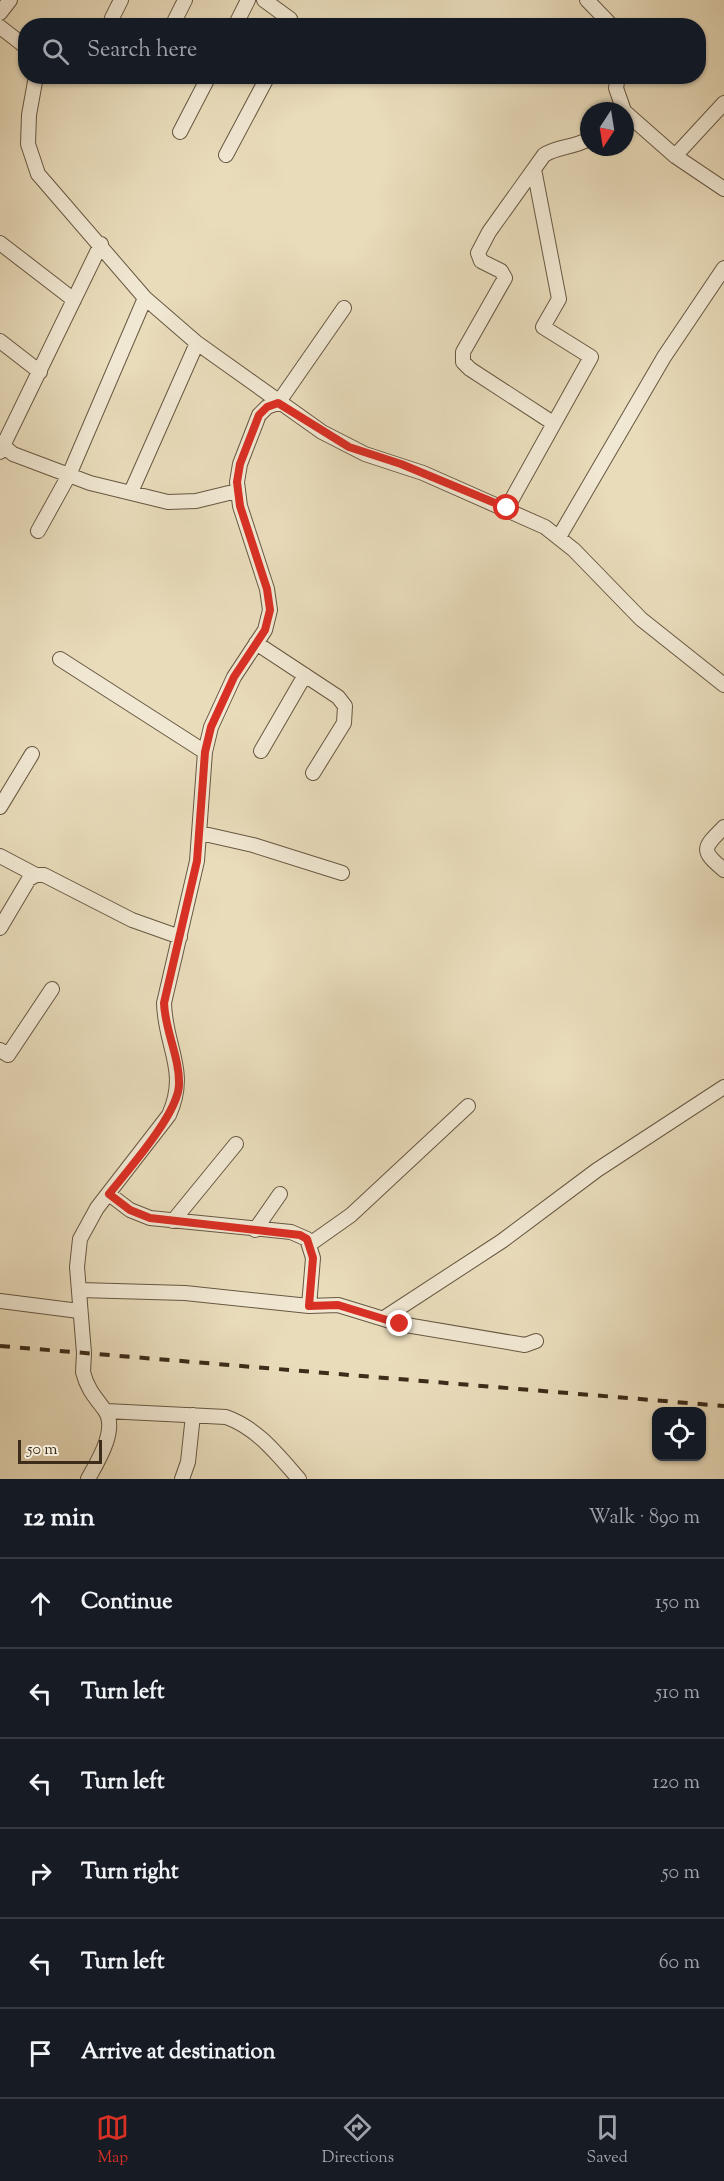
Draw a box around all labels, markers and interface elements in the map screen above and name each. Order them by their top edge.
search box [18,18,706,84]
icon: search [39,35,72,68]
text: Search here [87,35,197,67]
north arrow [580,102,634,156]
route start [493,494,519,520]
route end [386,1310,412,1336]
map controls [652,1407,706,1461]
button: locate [652,1407,706,1461]
scale bar [18,1437,102,1464]
text: 50 m [27,1439,58,1462]
text: 12 min [24,1500,95,1537]
text: Walk · 890 m [588,1504,700,1533]
icon: ahead [24,1587,57,1620]
text: Continue [81,1587,172,1619]
text: 150 m [655,1589,700,1618]
icon: left [24,1677,57,1710]
text: Turn left [81,1677,164,1709]
text: 510 m [655,1679,700,1708]
icon: left [24,1767,57,1800]
text: Turn left [81,1767,164,1799]
text: 120 m [652,1769,700,1798]
icon: right [24,1857,57,1890]
text: Turn right [81,1857,178,1889]
text: 50 m [662,1859,700,1888]
icon: left [24,1947,57,1980]
text: Turn left [81,1947,164,1979]
text: 60 m [659,1949,700,1978]
icon: arrive [24,2037,57,2070]
text: Arrive at destination [81,2037,276,2069]
tab: Map [96,2111,129,2170]
tab: Directions [322,2111,394,2170]
tab: Saved [587,2111,628,2170]

